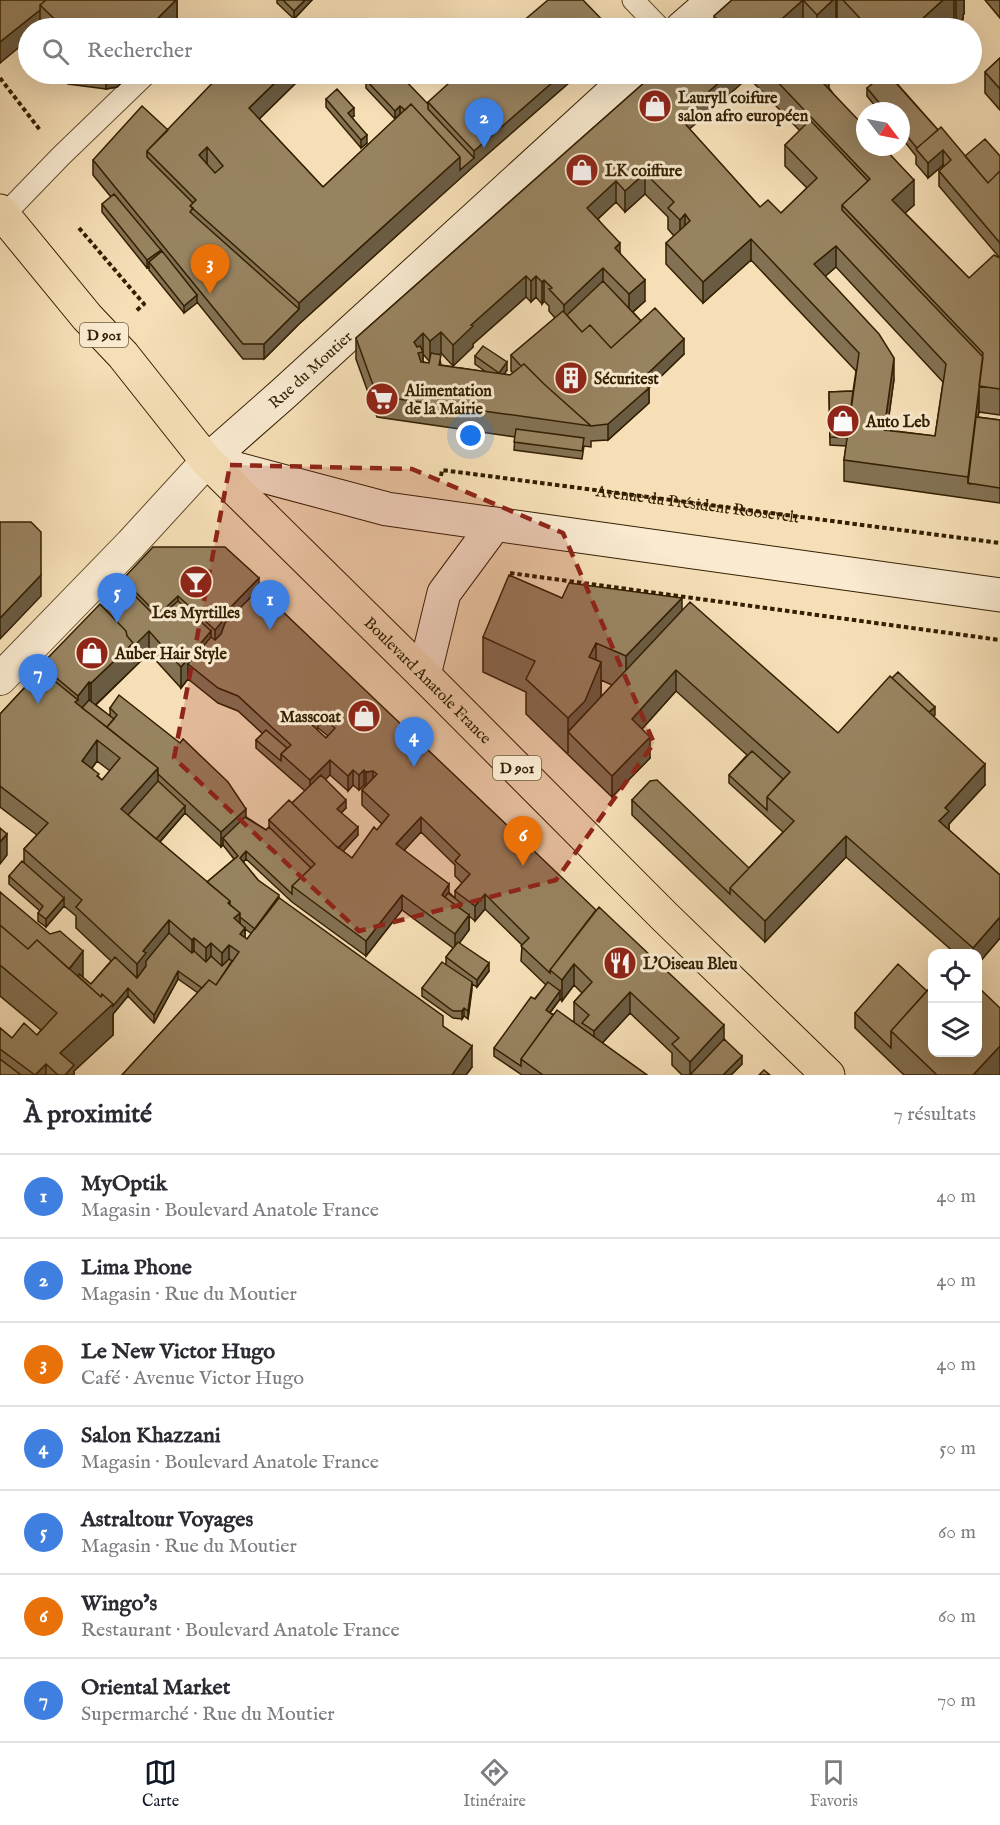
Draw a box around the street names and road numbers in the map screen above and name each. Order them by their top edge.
road number: D 901 [80,323,128,347]
street label: Rue du Moutier [265,327,357,414]
street label: Avenue du Président Roosevelt [594,482,801,529]
street label: Boulevard Anatole France [359,614,495,749]
road number: D 901 [493,756,541,780]

